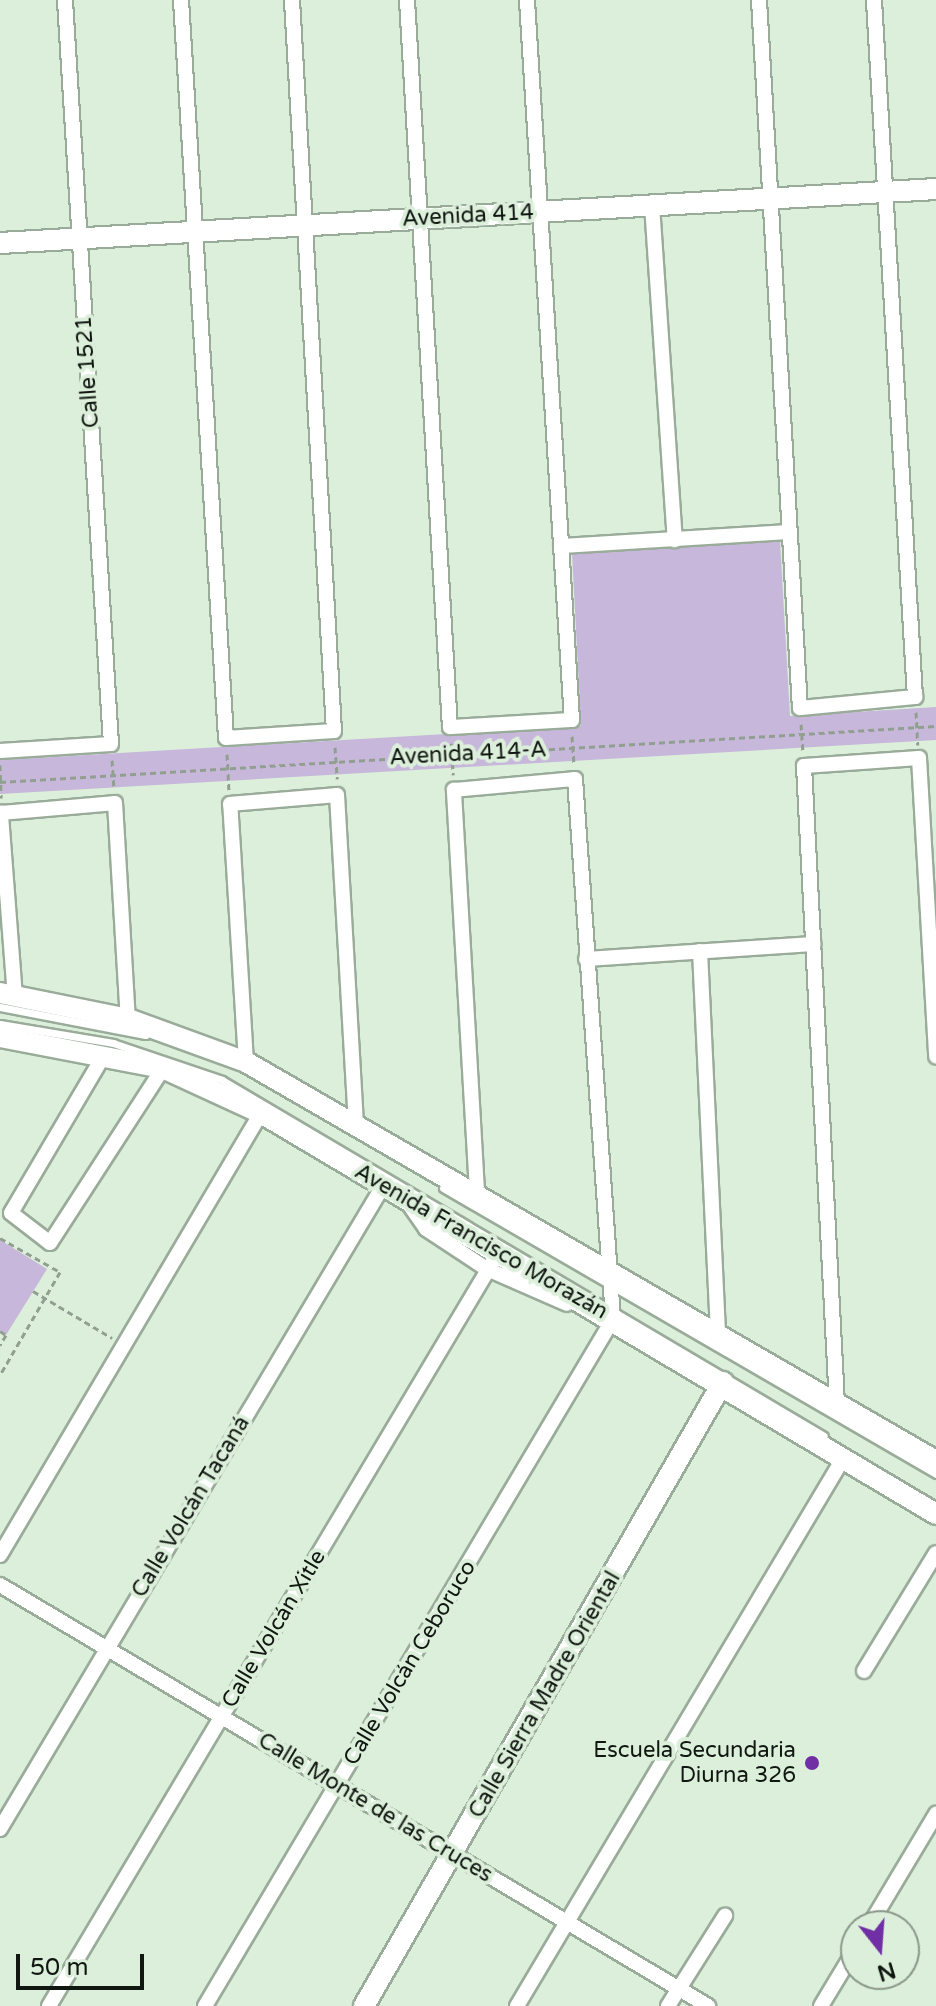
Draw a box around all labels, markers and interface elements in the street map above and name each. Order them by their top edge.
street label: Avenida 414 [401,199,535,233]
street label: Calle 1521 [71,315,105,429]
street label: Avenida 414-A [389,737,547,771]
street label: Avenida Francisco Morazán [350,1159,612,1325]
street label: Calle Volcán Tacaná [126,1412,256,1602]
street label: Calle Volcán Xitle [216,1545,332,1713]
street label: Calle Volcán Ceboruco [338,1556,482,1770]
street label: Calle Sierra Madre Oriental [464,1567,626,1823]
street label: Calle Monte de las Cruces [253,1728,497,1888]
place label: Escuela Secundaria Diurna 326 [593,1737,796,1788]
marker: Escuela Secundaria Diurna 326 [803,1754,821,1772]
north arrow [840,1910,920,1990]
scale bar [20,1938,148,1988]
text: 50 m [30,1953,88,1982]
text: N [874,1956,899,1986]

